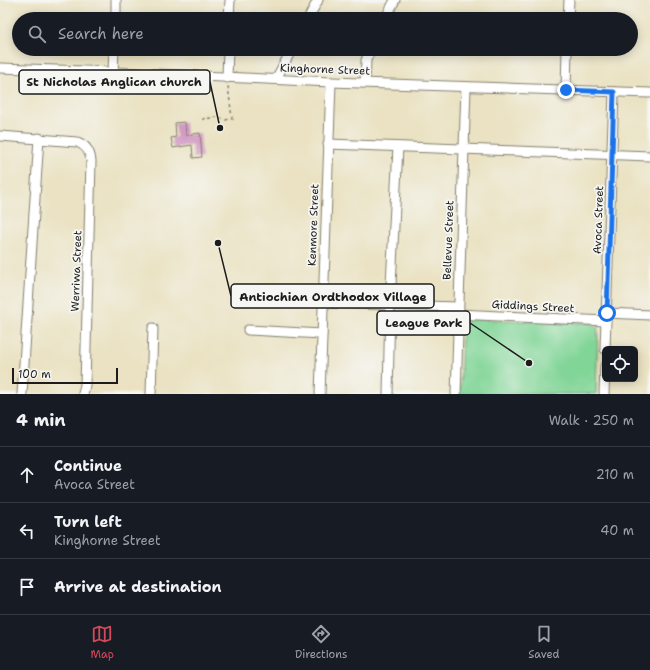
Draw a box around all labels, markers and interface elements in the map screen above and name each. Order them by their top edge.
search box [12,12,638,56]
icon: search [26,23,48,45]
text: Search here [58,24,144,44]
street label: Kinghorne Street [280,60,371,79]
callout: St Nicholas Anglican church [19,70,210,94]
text: St Nicholas Anglican church [26,74,202,90]
route end [557,81,575,99]
street label: Kenmore Street [305,183,322,266]
street label: Avoca Street [590,185,607,255]
street label: Bellevue Street [440,200,457,280]
street label: Werriwa Street [68,230,85,312]
callout: Antiochian Ordthodox Village [231,284,434,308]
text: Antiochian Ordthodox Village [239,289,427,305]
street label: Giddings Street [491,297,575,316]
route start [598,304,616,322]
callout: League Park [377,311,470,335]
text: League Park [385,315,463,331]
map controls [602,346,638,382]
button: locate [602,346,638,382]
scale bar [12,366,118,385]
text: 100 m [18,367,51,382]
text: 4 min [16,409,66,431]
text: Walk · 250 m [549,412,634,429]
text: Continue [54,456,122,476]
icon: ahead [16,464,38,486]
text: 210 m [596,466,634,483]
text: Avoca Street [54,476,135,493]
text: Turn left [54,512,122,532]
icon: left [16,520,38,542]
text: 40 m [600,522,634,539]
text: Kinghorne Street [54,532,161,549]
icon: arrive [16,576,38,598]
text: Arrive at destination [54,577,222,597]
tab: Map [90,623,114,662]
tab: Directions [295,623,347,662]
tab: Saved [528,623,560,662]

